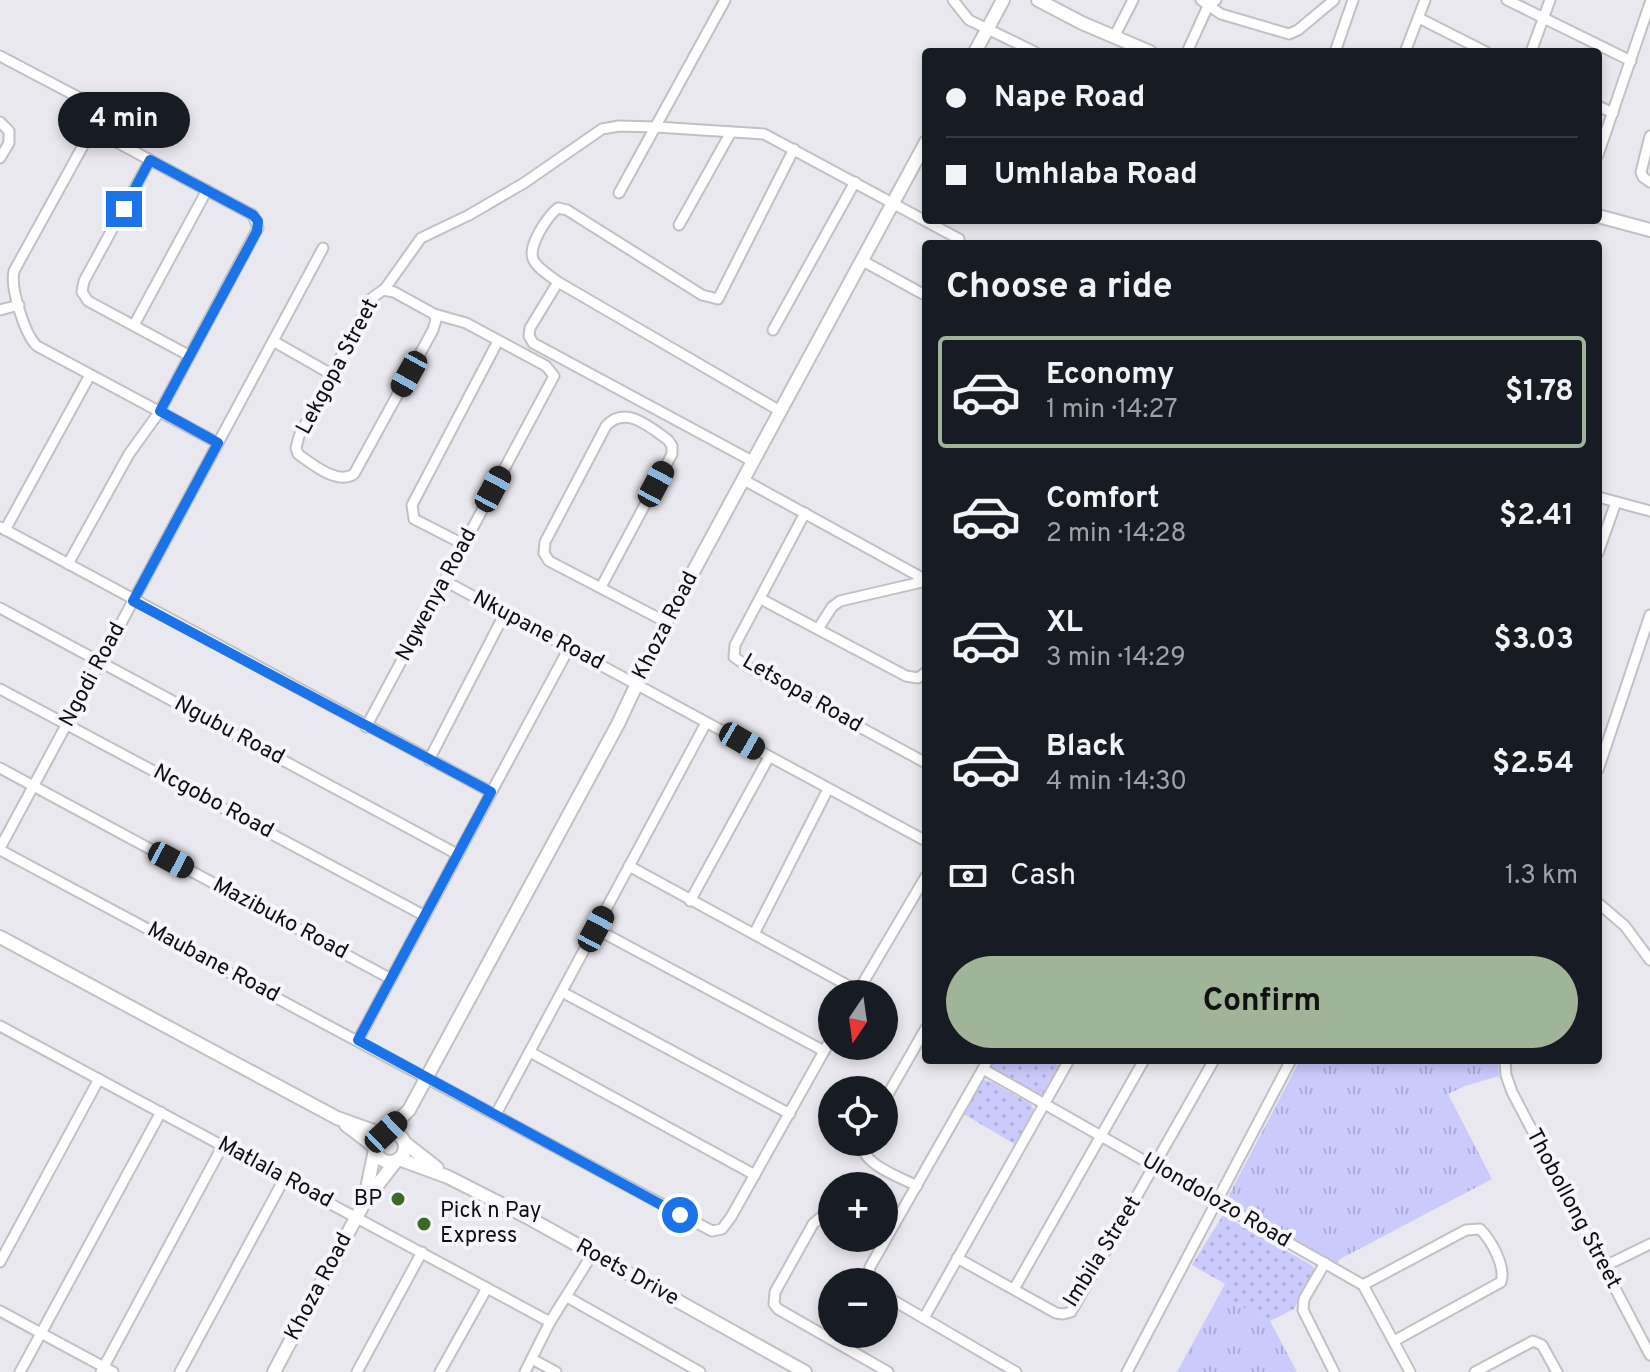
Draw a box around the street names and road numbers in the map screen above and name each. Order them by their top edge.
street label: Lekgopa Street [291,295,385,439]
street label: Ngwenya Road [391,524,483,666]
street label: Khoza Road [627,567,705,685]
street label: Nkupane Road [468,585,608,677]
street label: Ngodi Road [54,618,132,732]
street label: Letsopa Road [737,649,867,739]
street label: Ngubu Road [169,691,289,771]
street label: Ncgobo Road [148,759,278,845]
street label: Mazibuko Road [208,872,352,966]
street label: Maubane Road [142,917,284,1009]
street label: Thobollong Street [1519,1124,1627,1294]
street label: Matlala Road [213,1131,337,1215]
street label: Ulondolozo Road [1137,1147,1295,1255]
street label: Imbila Street [1058,1191,1148,1313]
street label: Khoza Road [279,1229,359,1345]
street label: Roets Drive [571,1234,683,1312]

